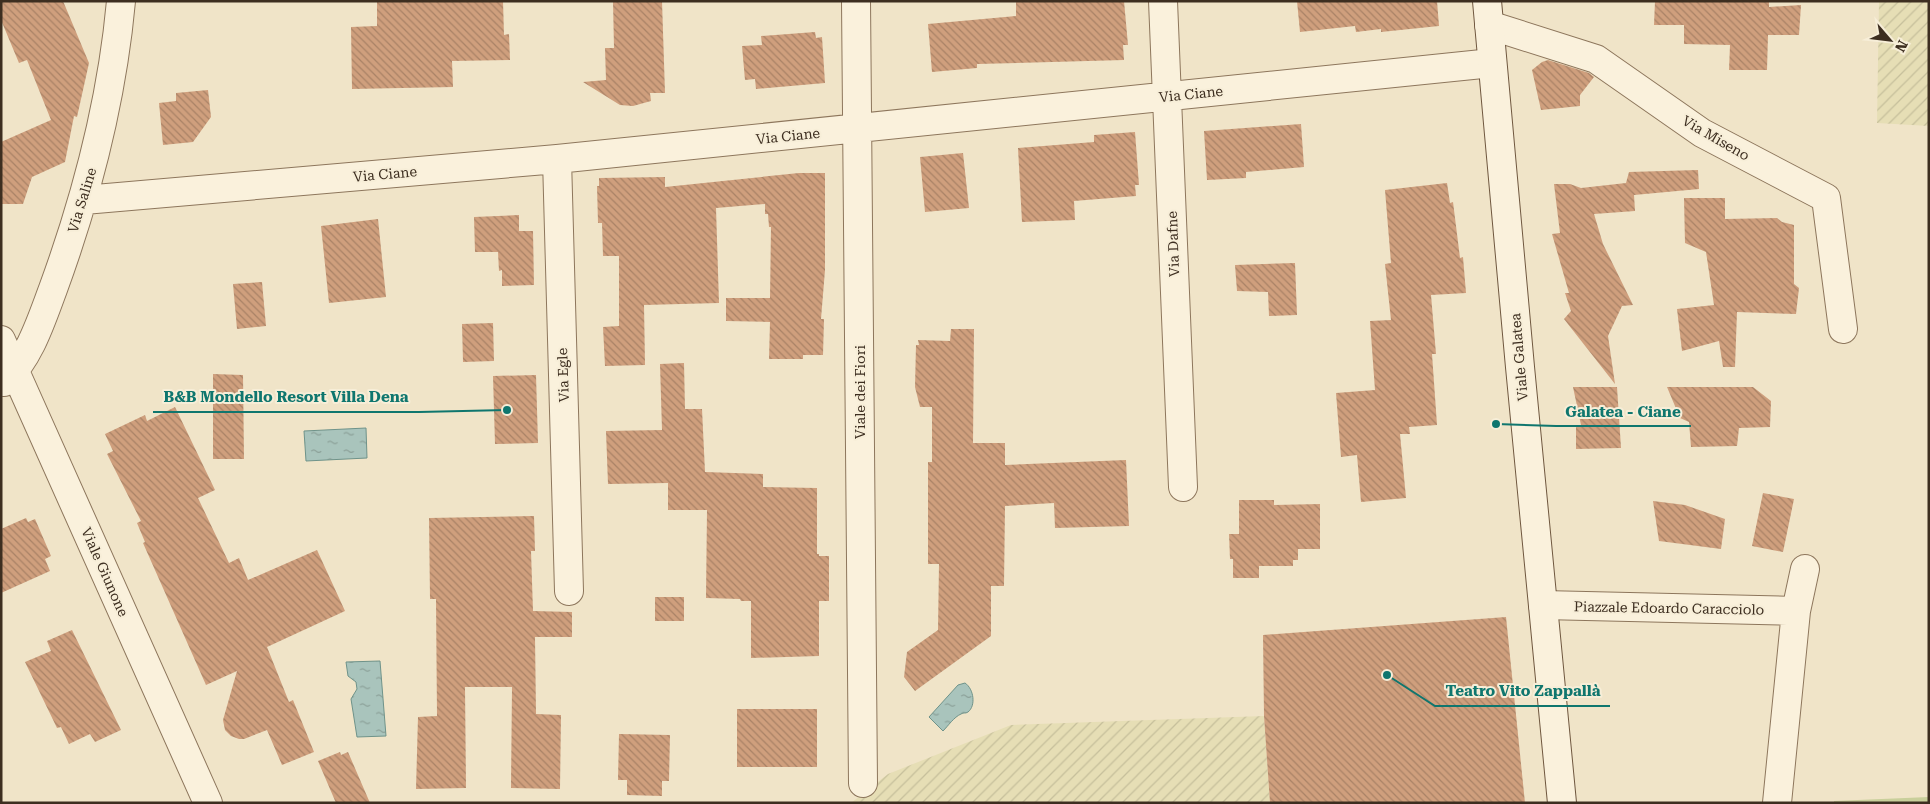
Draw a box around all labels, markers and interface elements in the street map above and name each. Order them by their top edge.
north arrow [1865,15,1915,65]
text: N [1892,38,1911,55]
street label: Via Ciane [1158,83,1224,105]
street label: Via Miseno [1679,112,1753,164]
street label: Via Ciane [755,125,821,147]
street label: Via Ciane [352,163,418,185]
street label: Via Saline [65,165,100,235]
street label: Via Dafne [1164,210,1182,277]
street label: Viale Galatea [1507,312,1531,402]
street label: Viale dei Fiori [852,345,868,439]
street label: Via Egle [554,347,572,402]
callout: B&B Mondello Resort Villa Dena [153,382,419,412]
text: B&B Mondello Resort Villa Dena [163,388,409,406]
callout: Galatea - Ciane [1556,396,1691,426]
text: Galatea - Ciane [1565,403,1681,421]
street label: Viale Giunone [78,525,132,619]
street label: Piazzale Edoardo Caracciolo [1574,598,1764,618]
callout: Teatro Vito Zappallà [1435,676,1610,706]
text: Teatro Vito Zappallà [1446,682,1601,700]

